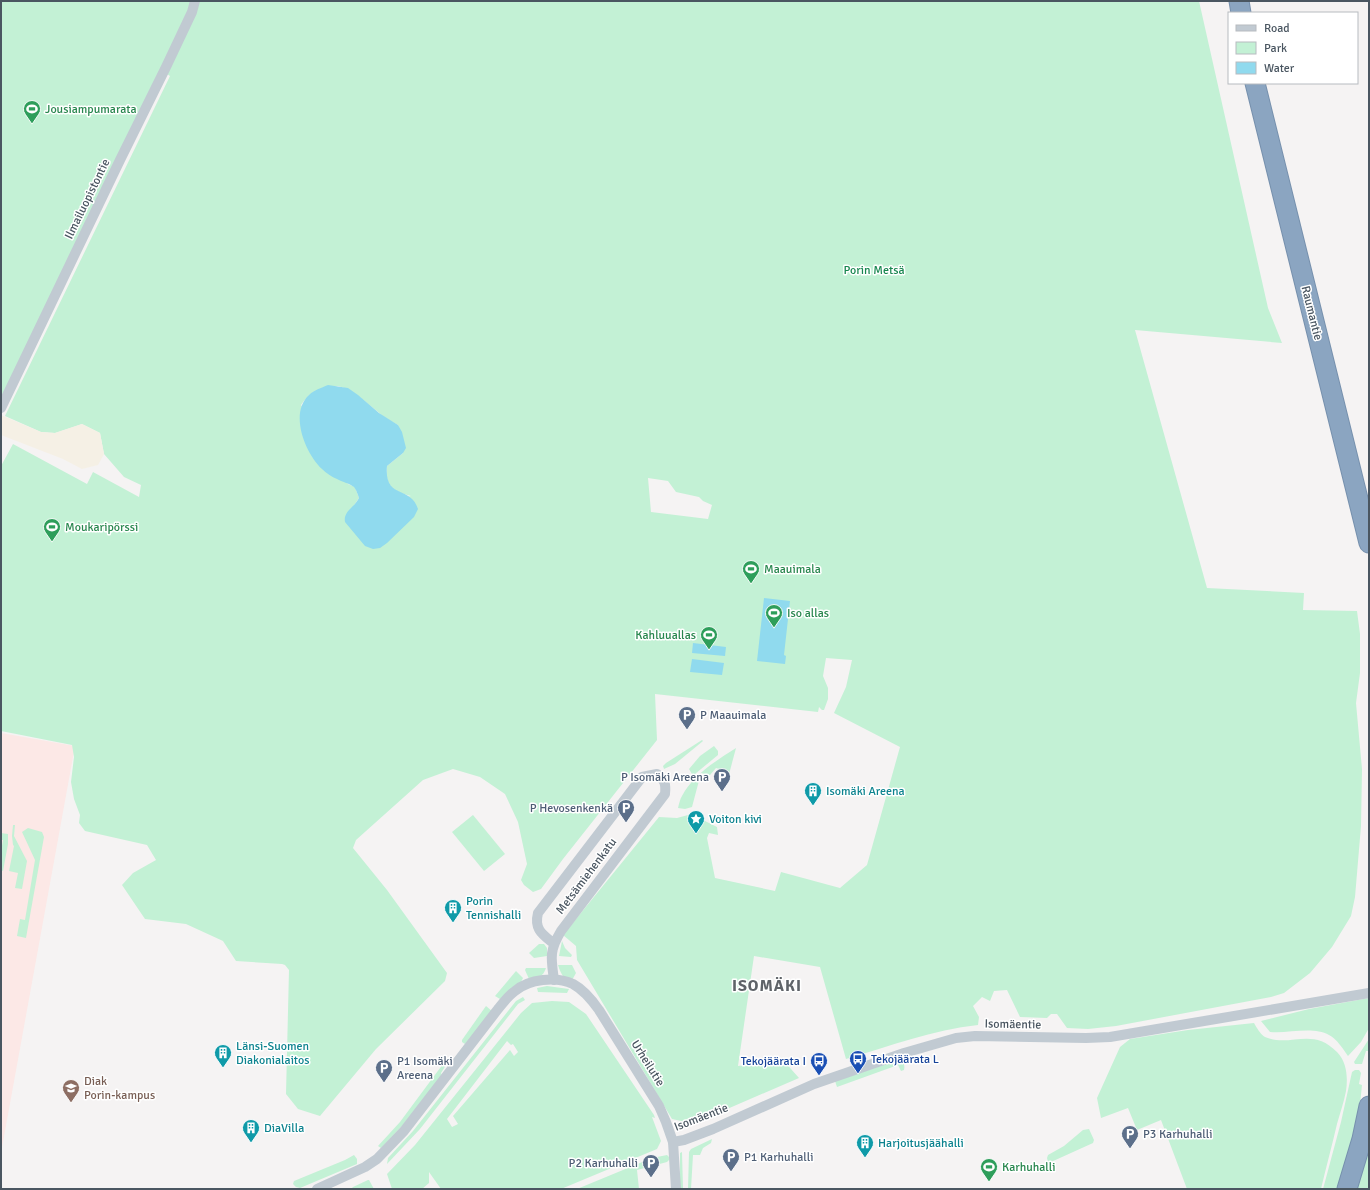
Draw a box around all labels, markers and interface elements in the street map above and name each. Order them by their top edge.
legend [1228,12,1358,84]
text: Road [1264,21,1290,36]
text: Park [1264,41,1287,56]
text: Water [1264,61,1295,76]
sports icon: Jousiampumarata [22,99,42,124]
place label: Jousiampumarata [45,102,137,117]
street label: Ilmailuopistontie [62,157,113,242]
park label: Porin Metsä [843,263,905,278]
street label: Raumantie [1298,284,1326,342]
sports icon: Moukaripörssi [42,517,62,542]
place label: Moukaripörssi [65,520,138,535]
sports icon: Maauimala [741,559,761,584]
place label: Maauimala [764,562,821,577]
sports icon: Iso allas [764,603,784,628]
place label: Iso allas [787,606,829,621]
sports icon: Kahluuallas [699,625,719,650]
place label: Kahluuallas [635,628,696,643]
parking icon: P Maauimala [677,705,697,730]
place label: P Maauimala [700,708,766,723]
parking icon: P Isomäki Areena [712,767,732,792]
place label: P Isomäki Areena [621,770,709,785]
building icon: Isomäki Areena [803,781,823,806]
place label: Isomäki Areena [826,784,905,799]
parking icon: P Hevosenkenkä [616,798,636,823]
place label: P Hevosenkenkä [530,801,613,816]
place icon: Voiton kivi [686,809,706,834]
place label: Voiton kivi [709,812,762,827]
street label: Metsämiehenkatu [553,835,620,918]
place label: Porin Tennishalli [466,894,521,923]
building icon: Porin Tennishalli [443,898,463,923]
district label: ISOMÄKI [732,976,802,996]
street label: Isomäentie [985,1017,1041,1032]
street label: Urheilutie [628,1037,668,1089]
place label: Länsi-Suomen Diakonialaitos [236,1039,309,1068]
building icon: Länsi-Suomen Diakonialaitos [213,1043,233,1068]
bus stop icon: Tekojäärata L [848,1049,868,1074]
bus stop icon: Tekojäärata I [809,1051,829,1076]
place label: Tekojäärata L [871,1052,939,1067]
place label: P1 Isomäki Areena [397,1054,453,1083]
place label: Tekojäärata I [741,1054,806,1069]
parking icon: P1 Isomäki Areena [374,1058,394,1083]
place label: Diak Porin-kampus [84,1074,155,1103]
school or university icon: Diak Porin-kampus [61,1078,81,1103]
street label: Isomäentie [672,1100,730,1135]
building icon: DiaVilla [241,1118,261,1143]
place label: DiaVilla [264,1121,304,1136]
parking icon: P3 Karhuhalli [1120,1124,1140,1149]
place label: P3 Karhuhalli [1143,1127,1212,1142]
building icon: Harjoitusjäähalli [855,1133,875,1158]
place label: Harjoitusjäähalli [878,1136,964,1151]
parking icon: P1 Karhuhalli [721,1147,741,1172]
place label: P1 Karhuhalli [744,1150,813,1165]
parking icon: P2 Karhuhalli [641,1153,661,1178]
place label: P2 Karhuhalli [569,1156,638,1171]
sports icon: Karhuhalli [979,1157,999,1182]
place label: Karhuhalli [1002,1160,1055,1175]

